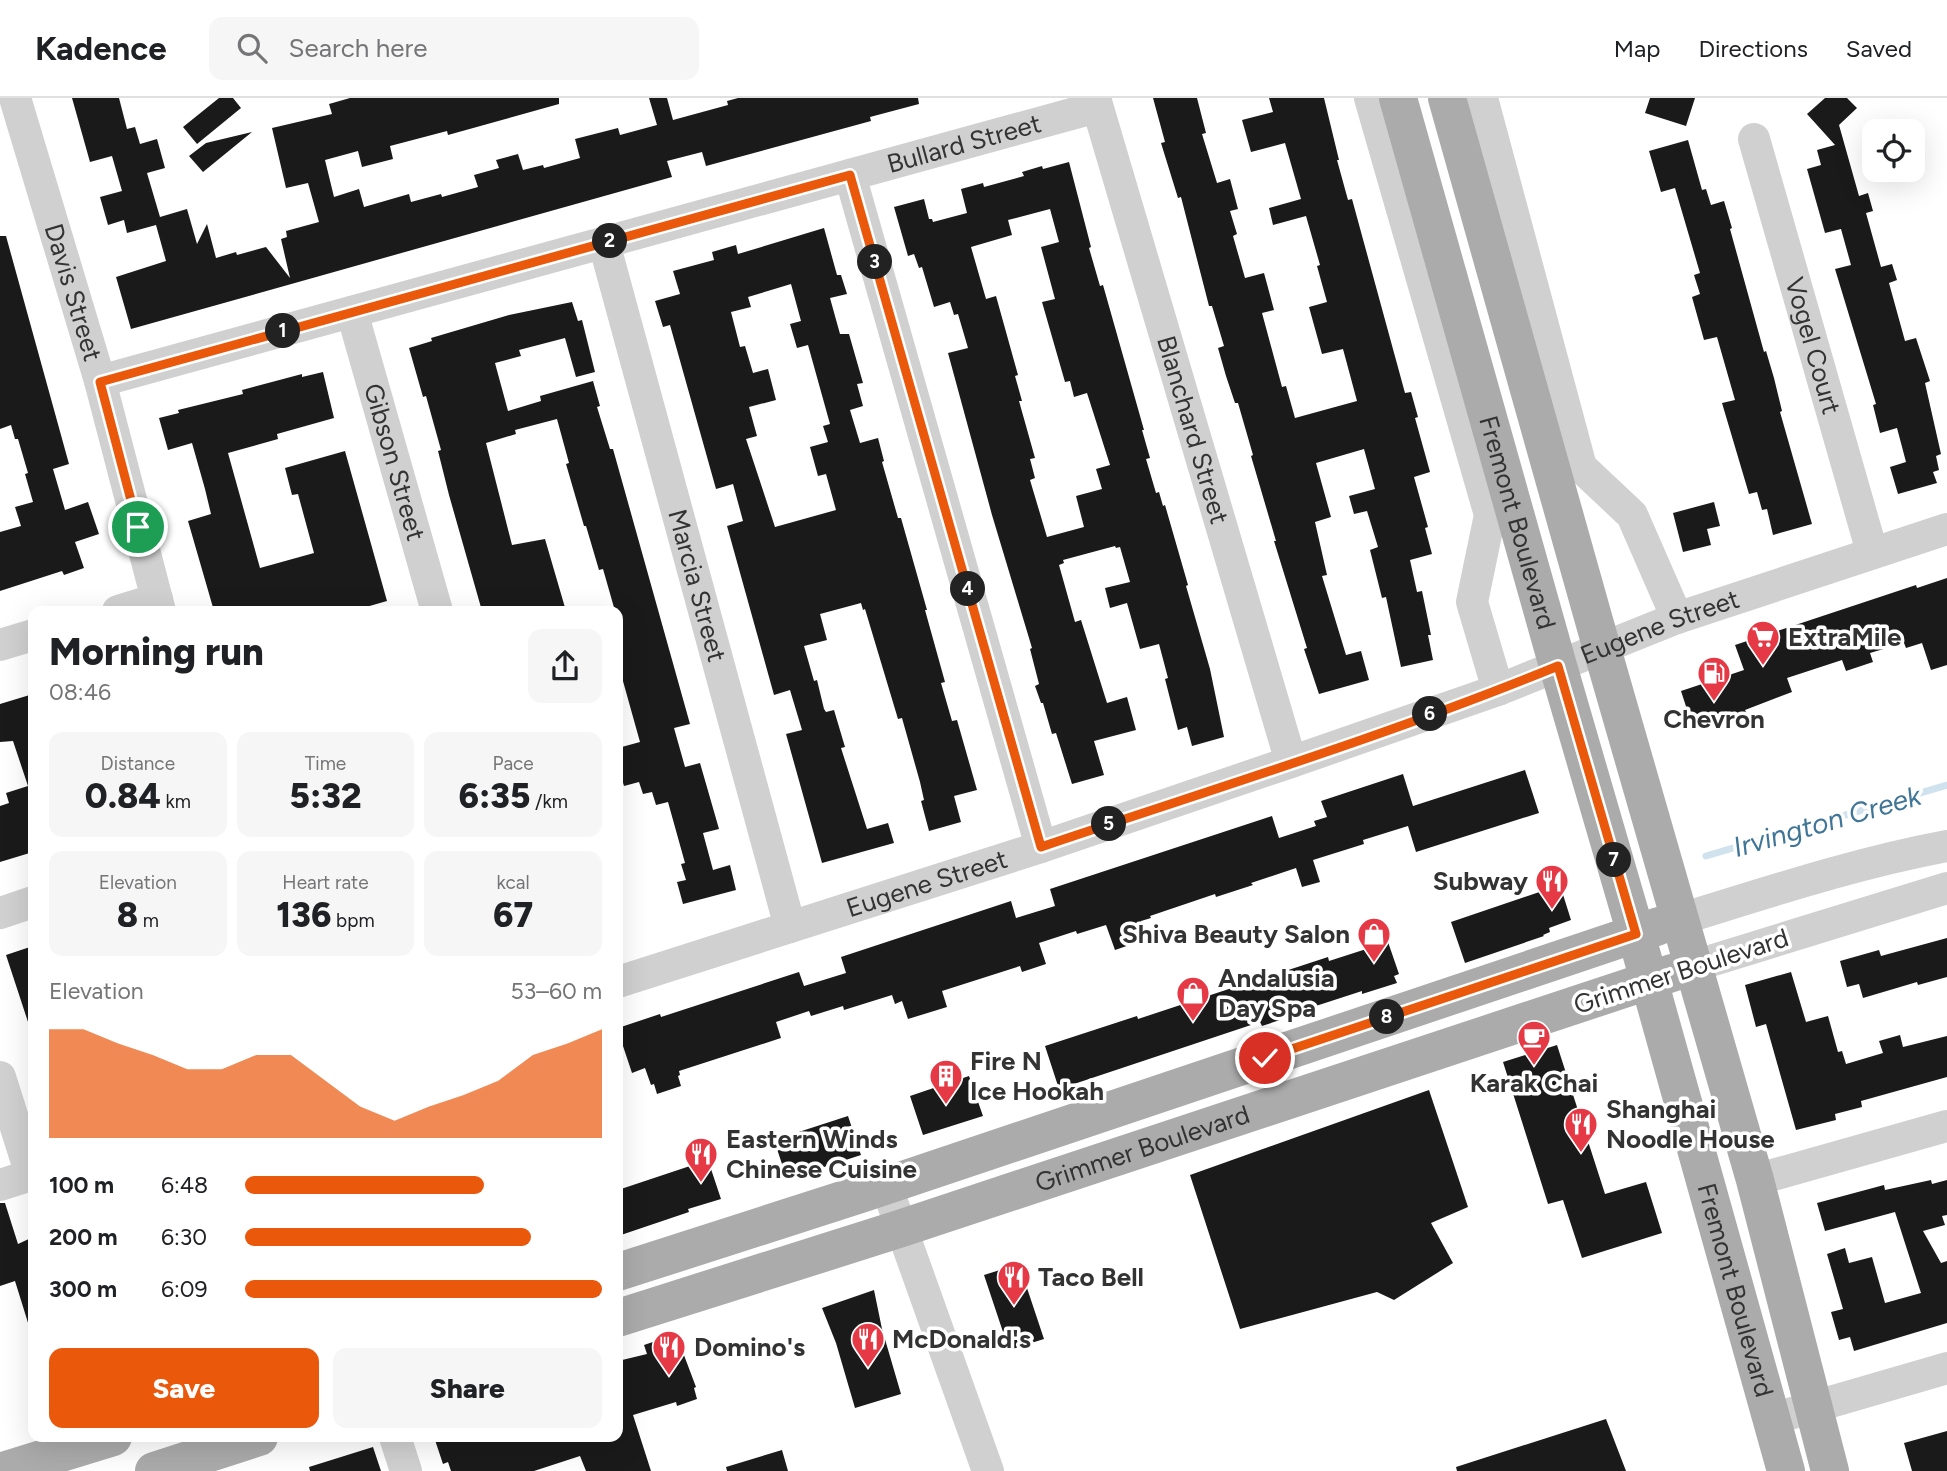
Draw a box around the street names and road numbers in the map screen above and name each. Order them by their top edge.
street label: Bullard Street [883,107,1045,180]
street label: Davis Street [38,220,109,365]
street label: Vogel Court [1778,274,1848,418]
street label: Blanchard Street [1150,332,1236,528]
street label: Gibson Street [357,380,432,545]
street label: Fremont Boulevard [1472,412,1563,633]
street label: Marcia Street [661,506,733,666]
street label: Eugene Street [1576,583,1743,671]
street label: Eugene Street [842,843,1011,924]
street label: Grimmer Boulevard [1570,921,1792,1021]
street label: Grimmer Boulevard [1031,1098,1254,1199]
street label: Fremont Boulevard [1690,1180,1781,1401]

